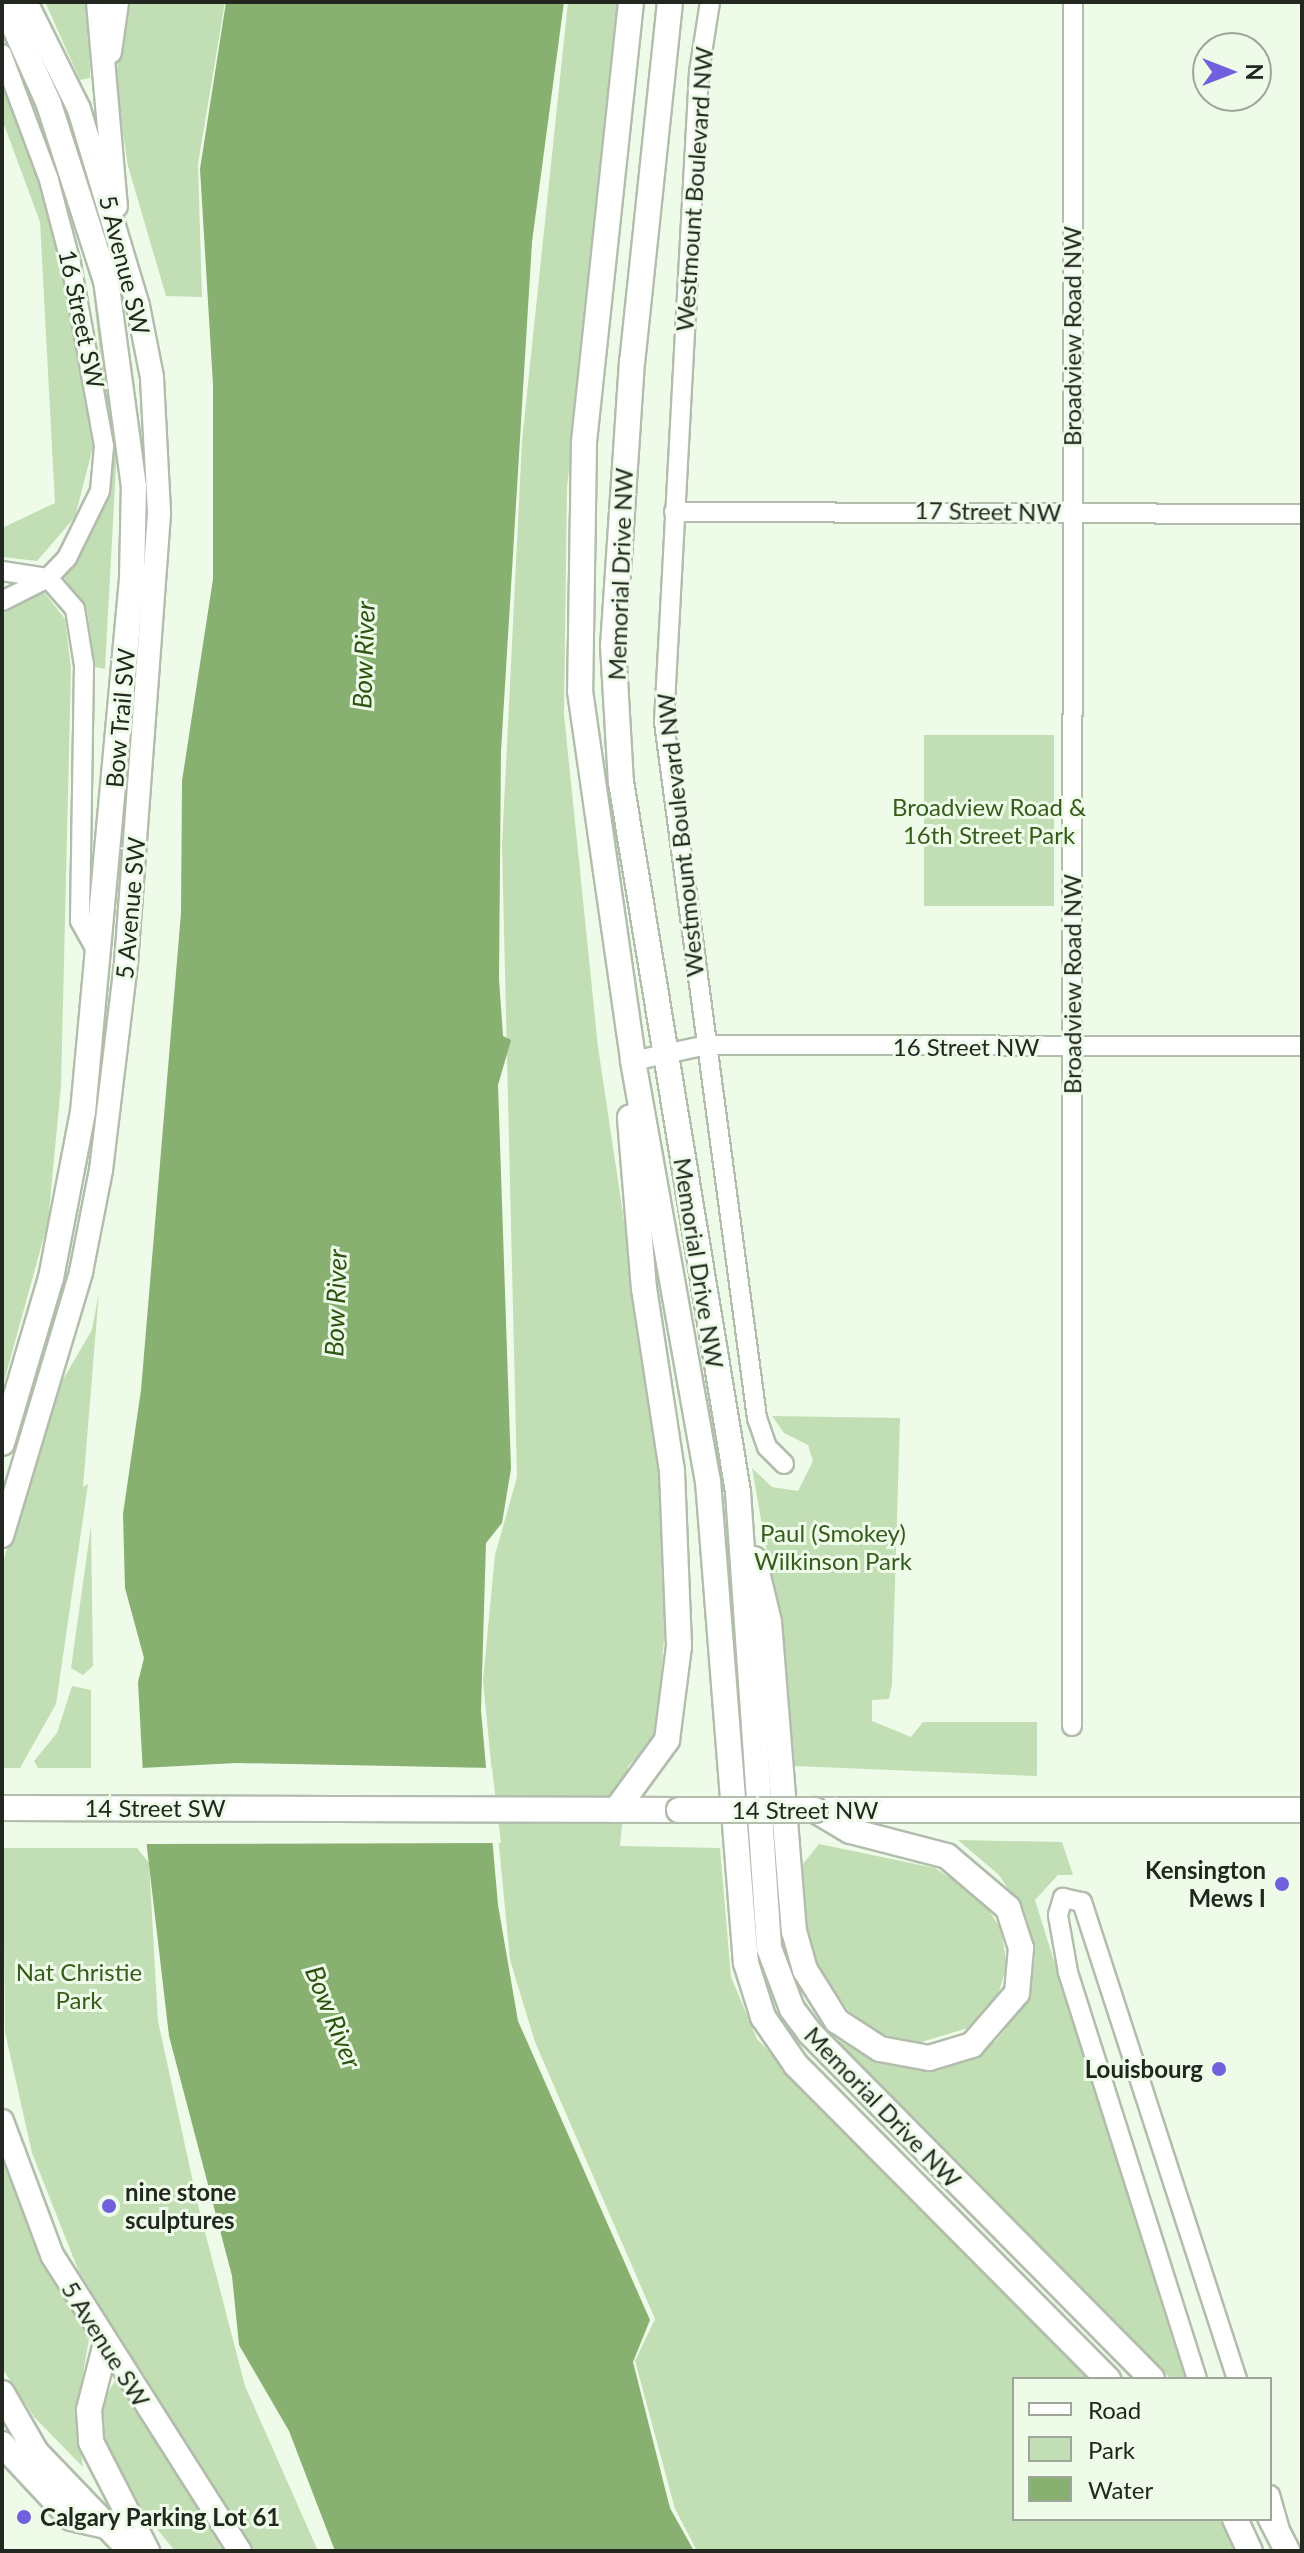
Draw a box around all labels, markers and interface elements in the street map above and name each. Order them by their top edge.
north arrow [1192,32,1272,112]
street label: Westmount Boulevard NW [670,46,718,332]
text: N [1241,64,1268,80]
street label: 5 Avenue SW [94,192,156,338]
street label: Broadview Road NW [1058,226,1086,446]
street label: 16 Street SW [53,247,111,391]
street label: Memorial Drive NW [602,467,638,681]
street label: 17 Street NW [915,495,1061,527]
water label: Bow River [347,600,381,710]
street label: Bow Trail SW [100,646,140,790]
street label: Westmount Boulevard NW [651,692,709,978]
park label: Broadview Road & 16th Street Park [892,793,1086,849]
street label: 5 Avenue SW [109,835,151,981]
street label: Broadview Road NW [1058,874,1086,1094]
street label: 16 Street NW [893,1033,1039,1061]
street label: Memorial Drive NW [668,1156,730,1370]
water label: Bow River [319,1248,353,1358]
park label: Paul (Smokey) Wilkinson Park [754,1519,912,1575]
street label: 14 Street SW [84,1794,226,1822]
street label: 14 Street NW [732,1796,878,1824]
place label: Kensington Mews I [1145,1856,1266,1912]
marker: Kensington Mews I [1273,1875,1291,1893]
park label: Nat Christie Park [16,1958,142,2014]
water label: Bow River [298,1961,368,2073]
street label: Memorial Drive NW [799,2020,967,2194]
place label: Louisbourg [1085,2055,1203,2083]
marker: Louisbourg [1210,2060,1228,2078]
place label: nine stone sculptures [125,2178,236,2234]
marker: nine stone sculptures [100,2197,118,2215]
street label: 5 Avenue SW [56,2276,156,2412]
legend [1012,2377,1272,2521]
text: Road [1088,2395,1141,2424]
text: Park [1088,2435,1135,2464]
text: Water [1088,2475,1153,2504]
place label: Calgary Parking Lot 61 [40,2503,281,2531]
marker: Calgary Parking Lot 61 [15,2508,33,2526]

